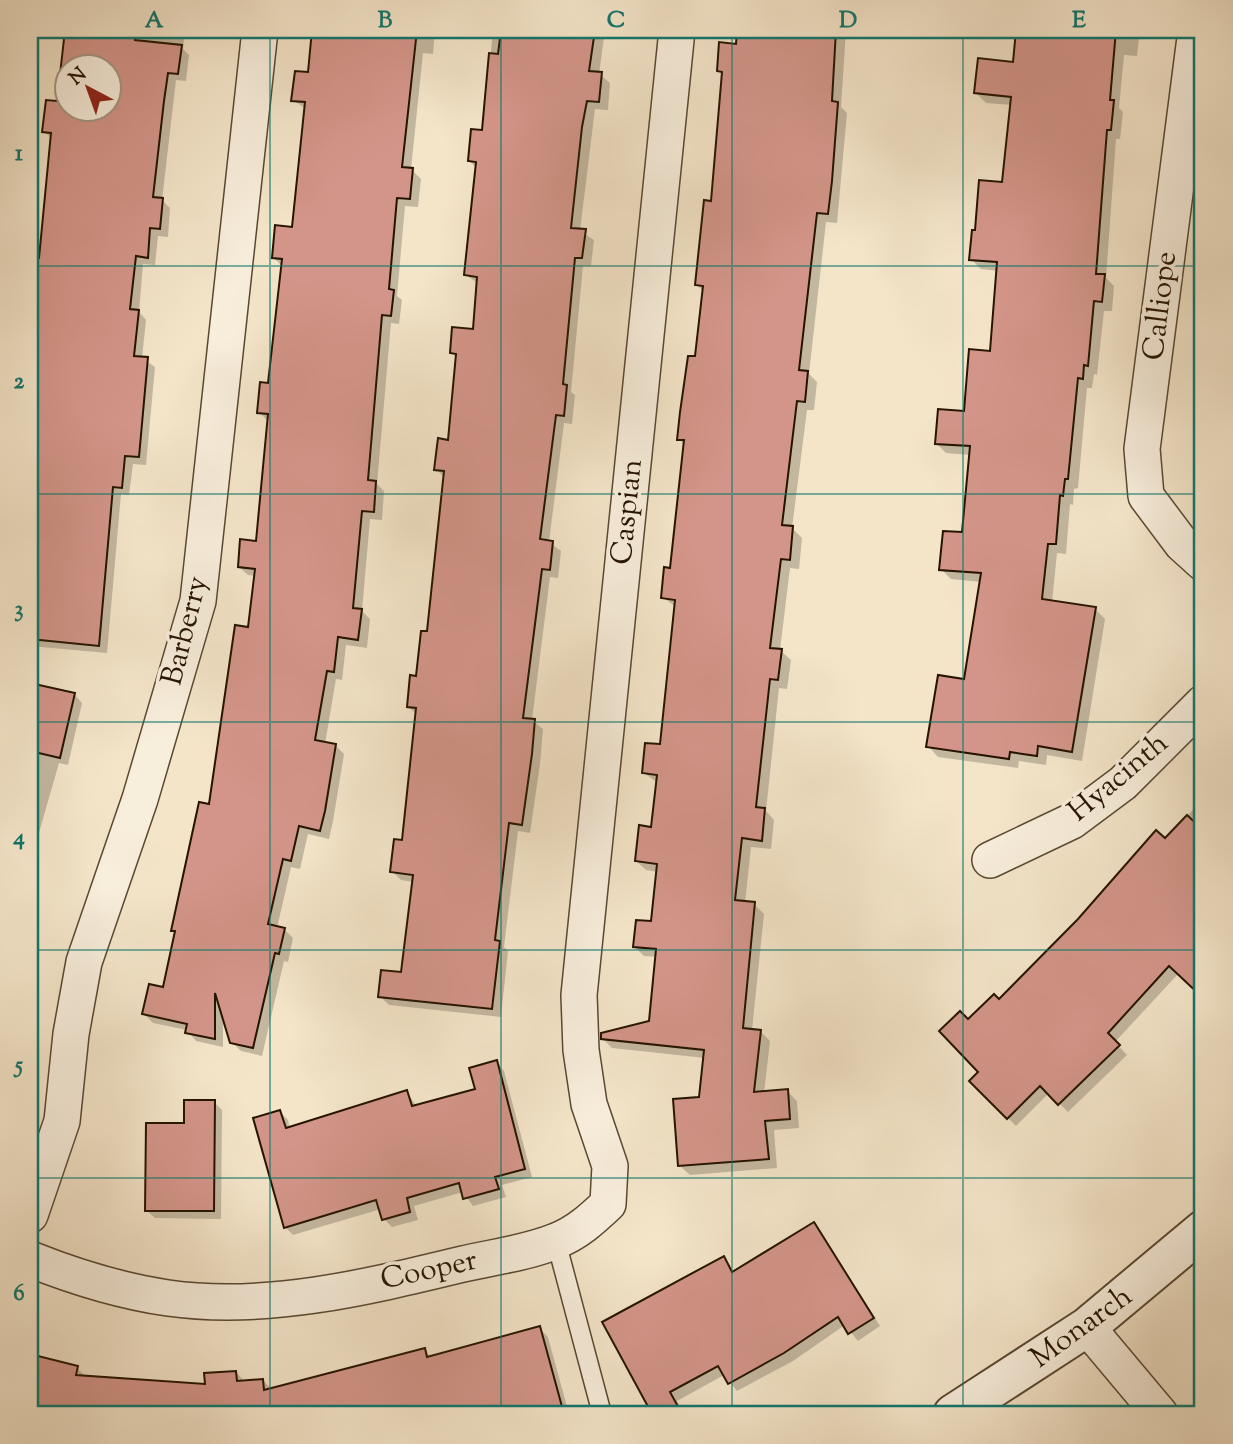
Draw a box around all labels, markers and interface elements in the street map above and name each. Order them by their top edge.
text: A [145,5,164,38]
text: B [378,5,393,38]
text: C [607,5,625,38]
text: D [839,5,857,38]
text: E [1072,5,1086,38]
north arrow [52,52,122,122]
text: N [64,62,93,92]
text: 1 [15,138,23,171]
street label: Calliope [1133,249,1189,363]
text: 2 [14,366,25,399]
street label: Caspian [601,457,655,567]
street label: Barberry [152,572,220,690]
text: 3 [14,594,24,627]
street label: Hyacinth [1059,723,1179,833]
text: 4 [12,822,25,855]
text: 5 [13,1050,23,1083]
street label: Cooper [377,1240,481,1302]
street label: Monarch [1022,1276,1142,1380]
text: 6 [13,1278,25,1311]

